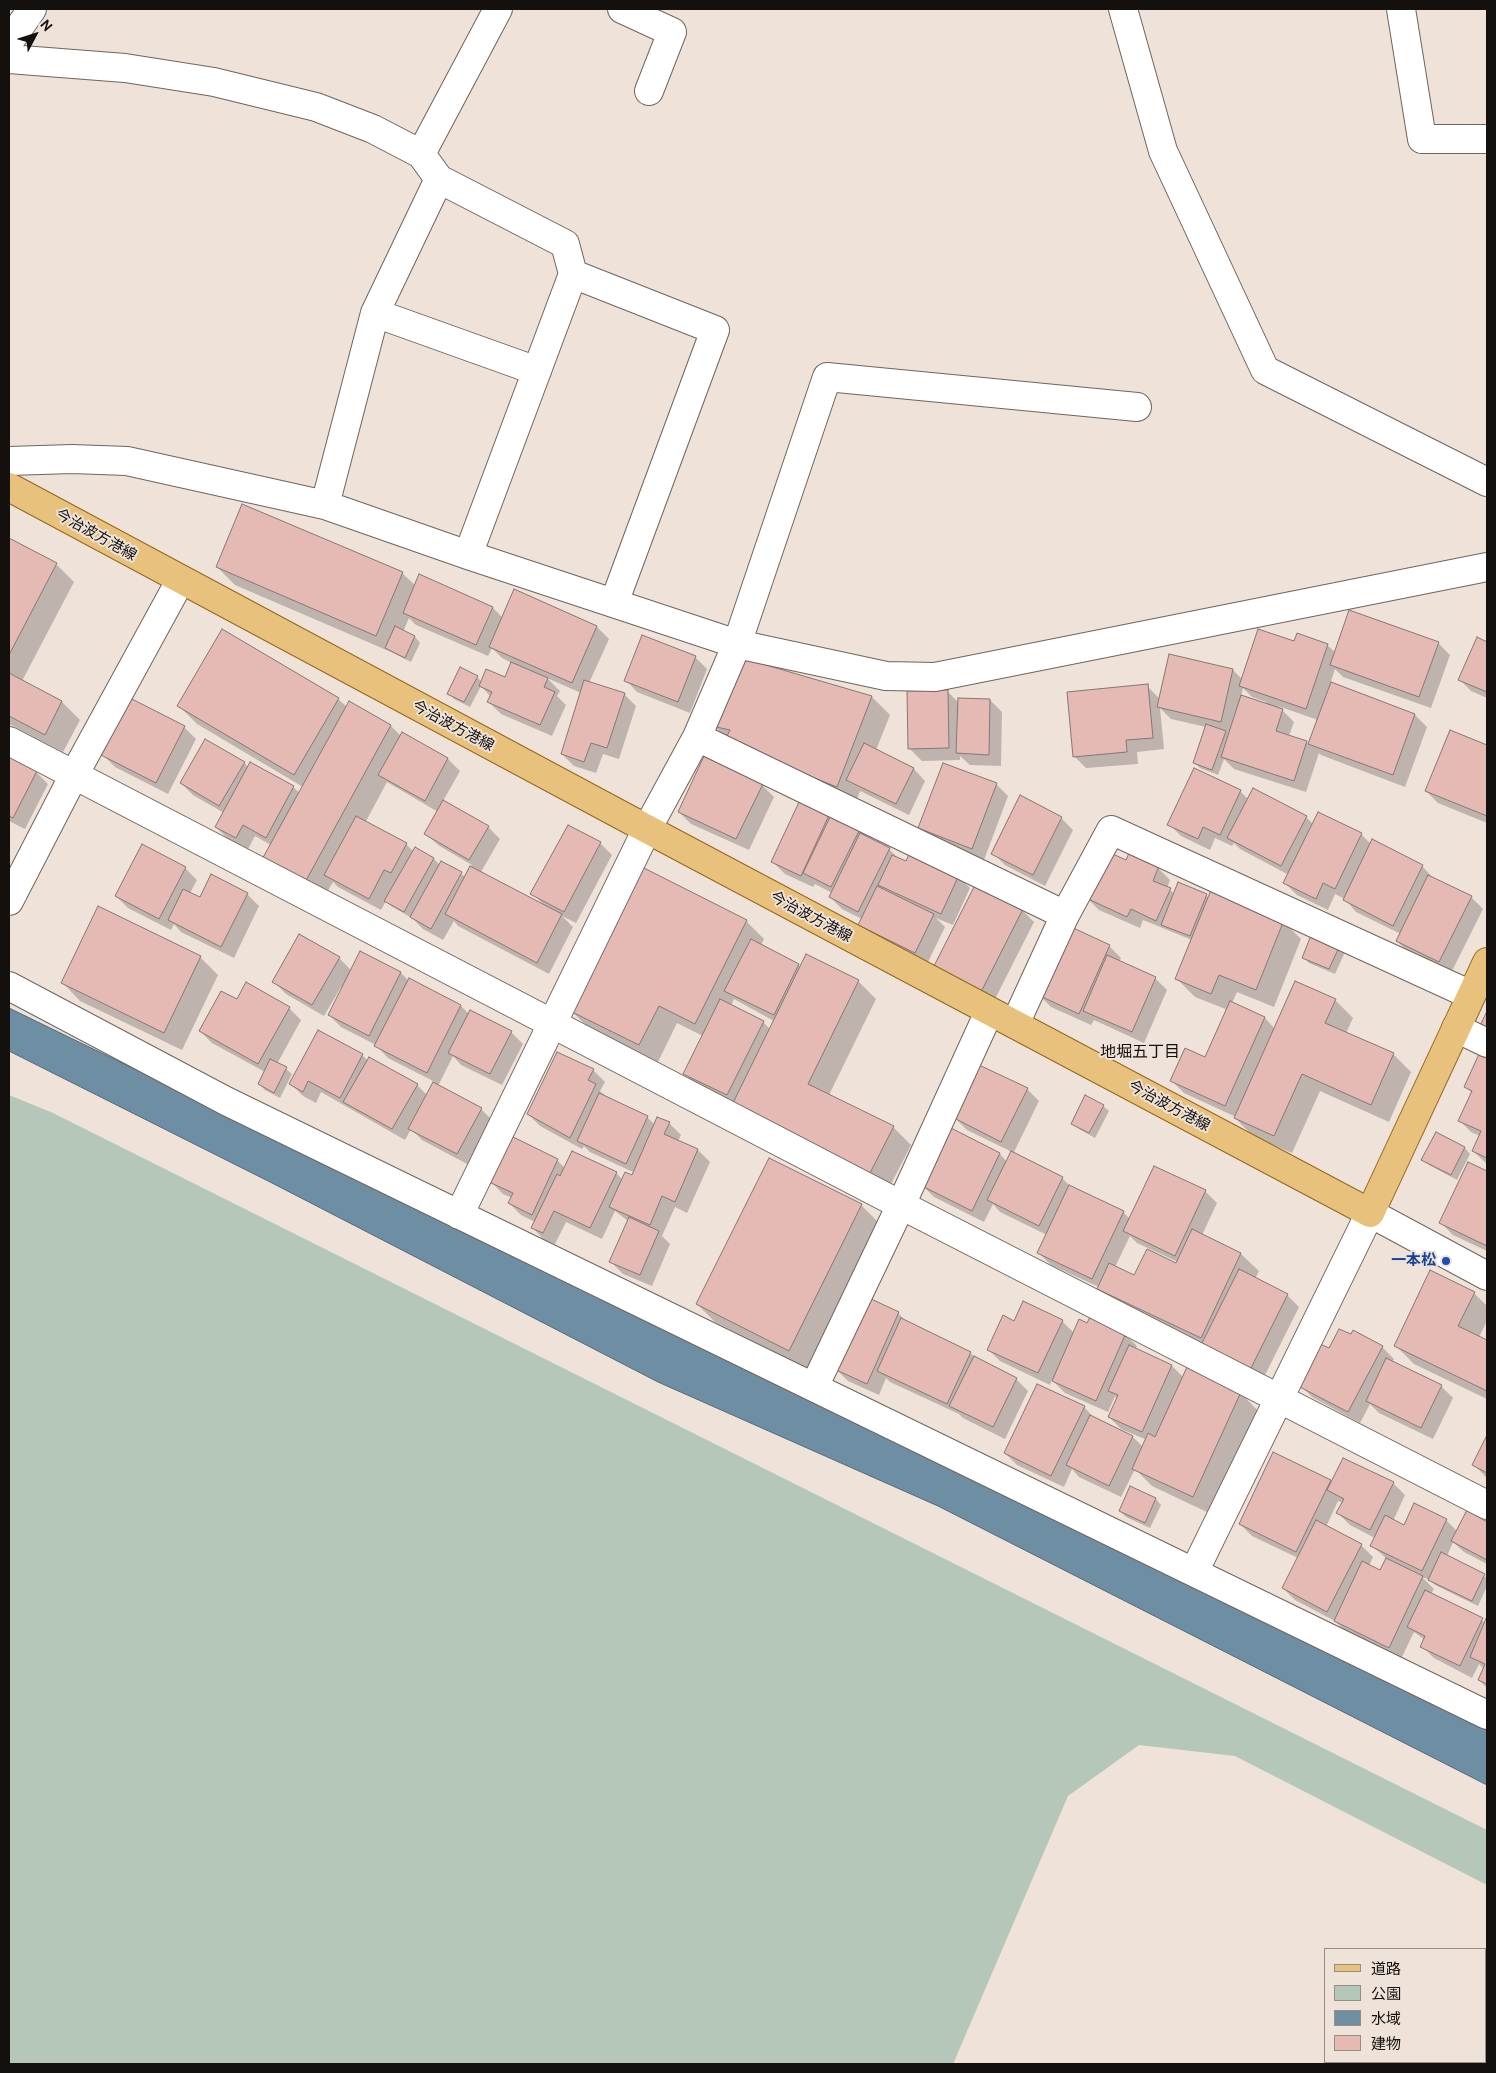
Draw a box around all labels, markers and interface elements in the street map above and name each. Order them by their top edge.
north arrow [10,10,60,60]
text: N [36,16,57,35]
street label: 今治波方港線 [52,505,140,565]
street label: 今治波方港線 [409,697,497,755]
street label: 今治波方港線 [767,888,855,946]
district label: 地堀五丁目 [1100,1042,1180,1062]
street label: 今治波方港線 [1125,1077,1213,1135]
place label: 一本松 [1391,1252,1436,1270]
marker: 一本松 [1440,1255,1452,1267]
legend [1324,1948,1486,2063]
text: 道路 [1371,1960,1401,1978]
text: 公園 [1371,1985,1401,2003]
text: 水域 [1371,2010,1401,2028]
text: 建物 [1371,2035,1401,2053]

